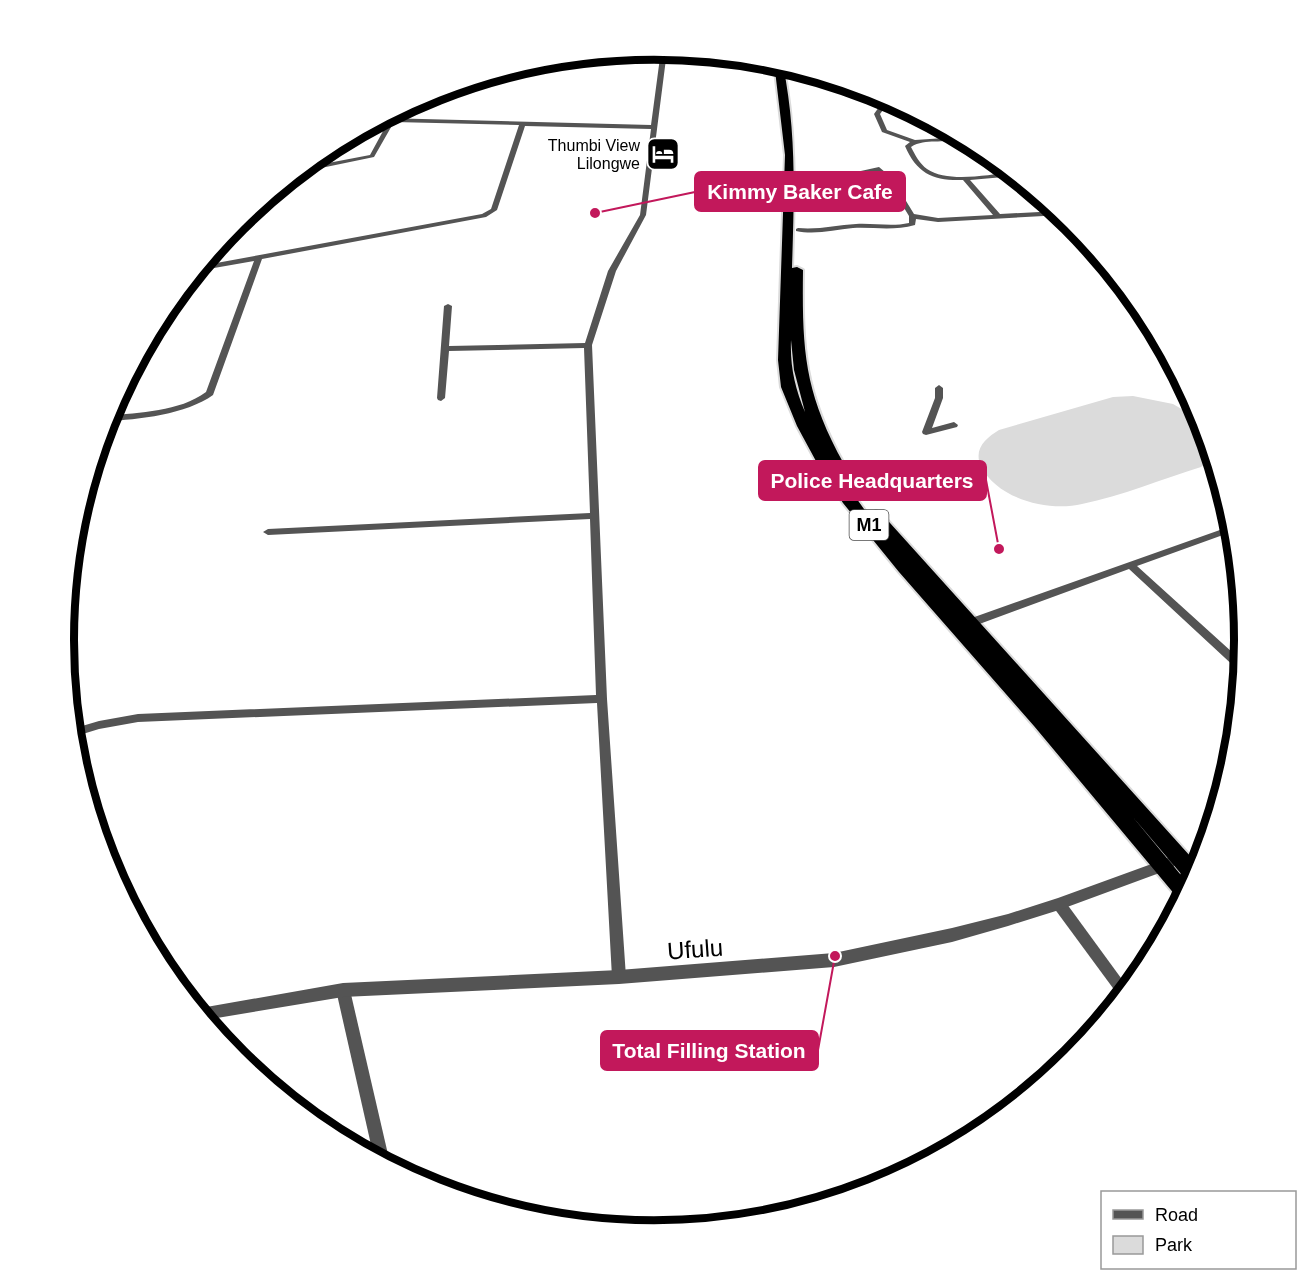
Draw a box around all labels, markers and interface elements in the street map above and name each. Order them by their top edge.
hotel icon: Thumbi View Lilongwe [645,136,681,172]
place label: Thumbi View Lilongwe [548,137,640,172]
callout: Kimmy Baker Cafe [695,172,905,211]
text: Kimmy Baker Cafe [707,180,893,203]
callout: Police Headquarters [759,461,986,500]
text: Police Headquarters [770,469,974,492]
road number: M1 [850,510,888,540]
street label: Ufulu [666,934,724,964]
callout: Total Filling Station [601,1031,818,1070]
text: Total Filling Station [612,1039,806,1062]
legend [1101,1191,1296,1269]
text: Road [1155,1205,1198,1225]
text: Park [1155,1235,1193,1255]

